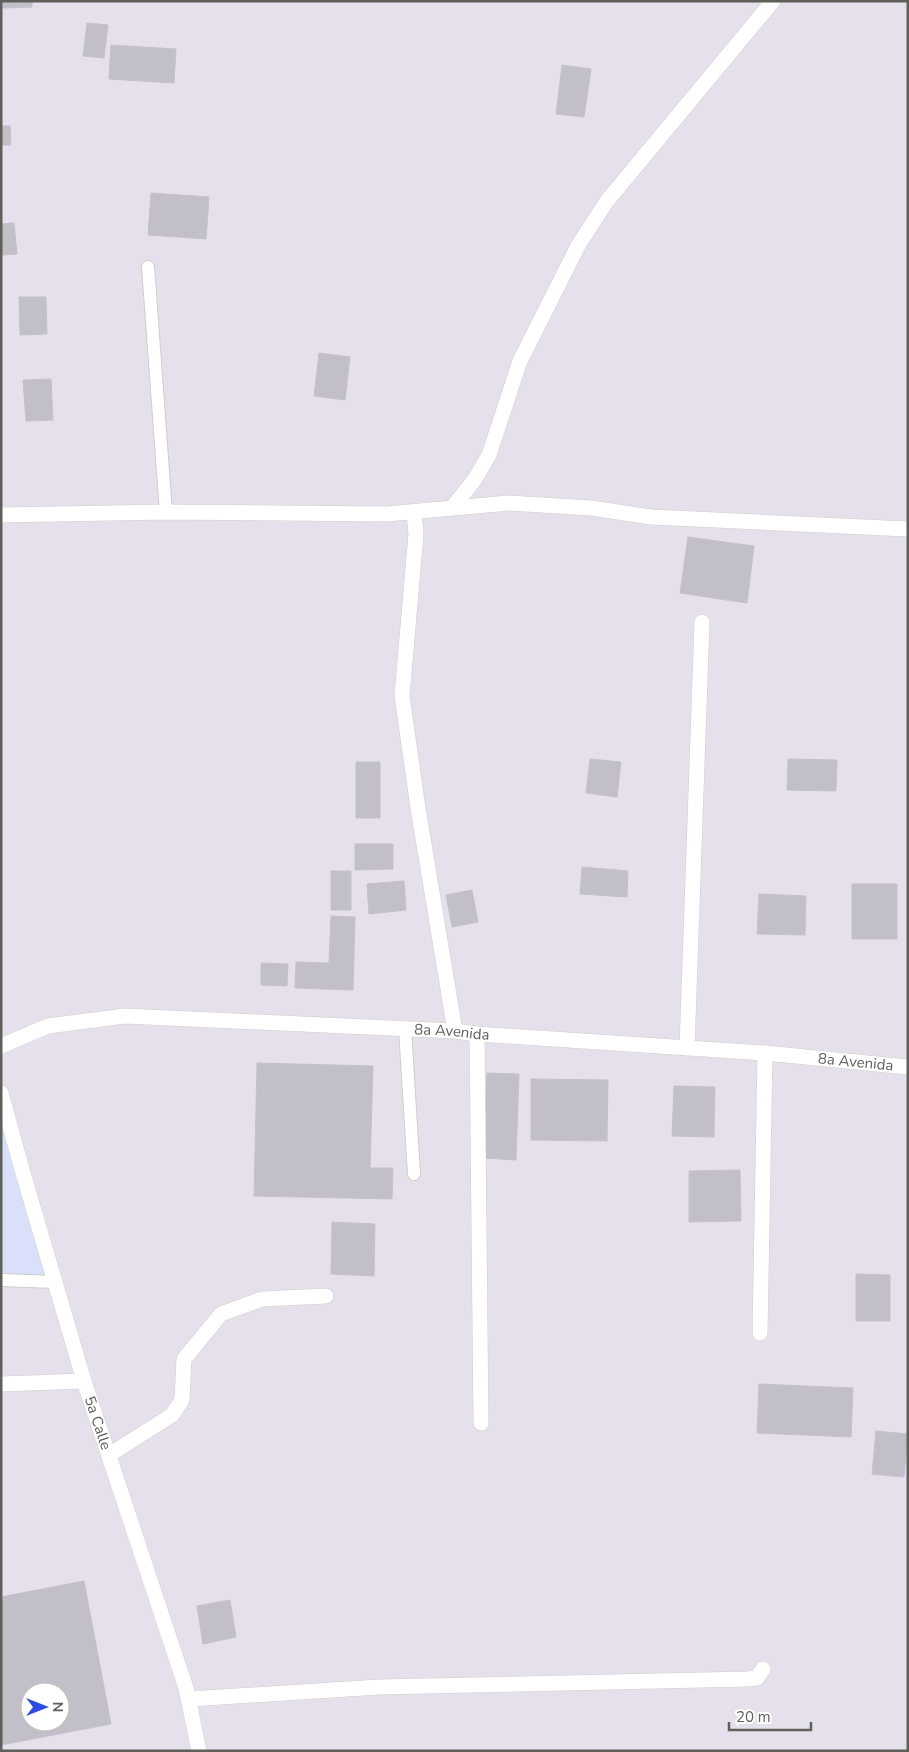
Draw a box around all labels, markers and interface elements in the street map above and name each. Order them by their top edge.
street label: 8a Avenida [414,1019,490,1045]
street label: 8a Avenida [817,1048,894,1076]
street label: 5a Calle [80,1394,116,1452]
north arrow [20,1682,70,1732]
scale bar [729,1700,812,1732]
text: N [48,1702,67,1712]
text: 20 m [736,1707,771,1727]

